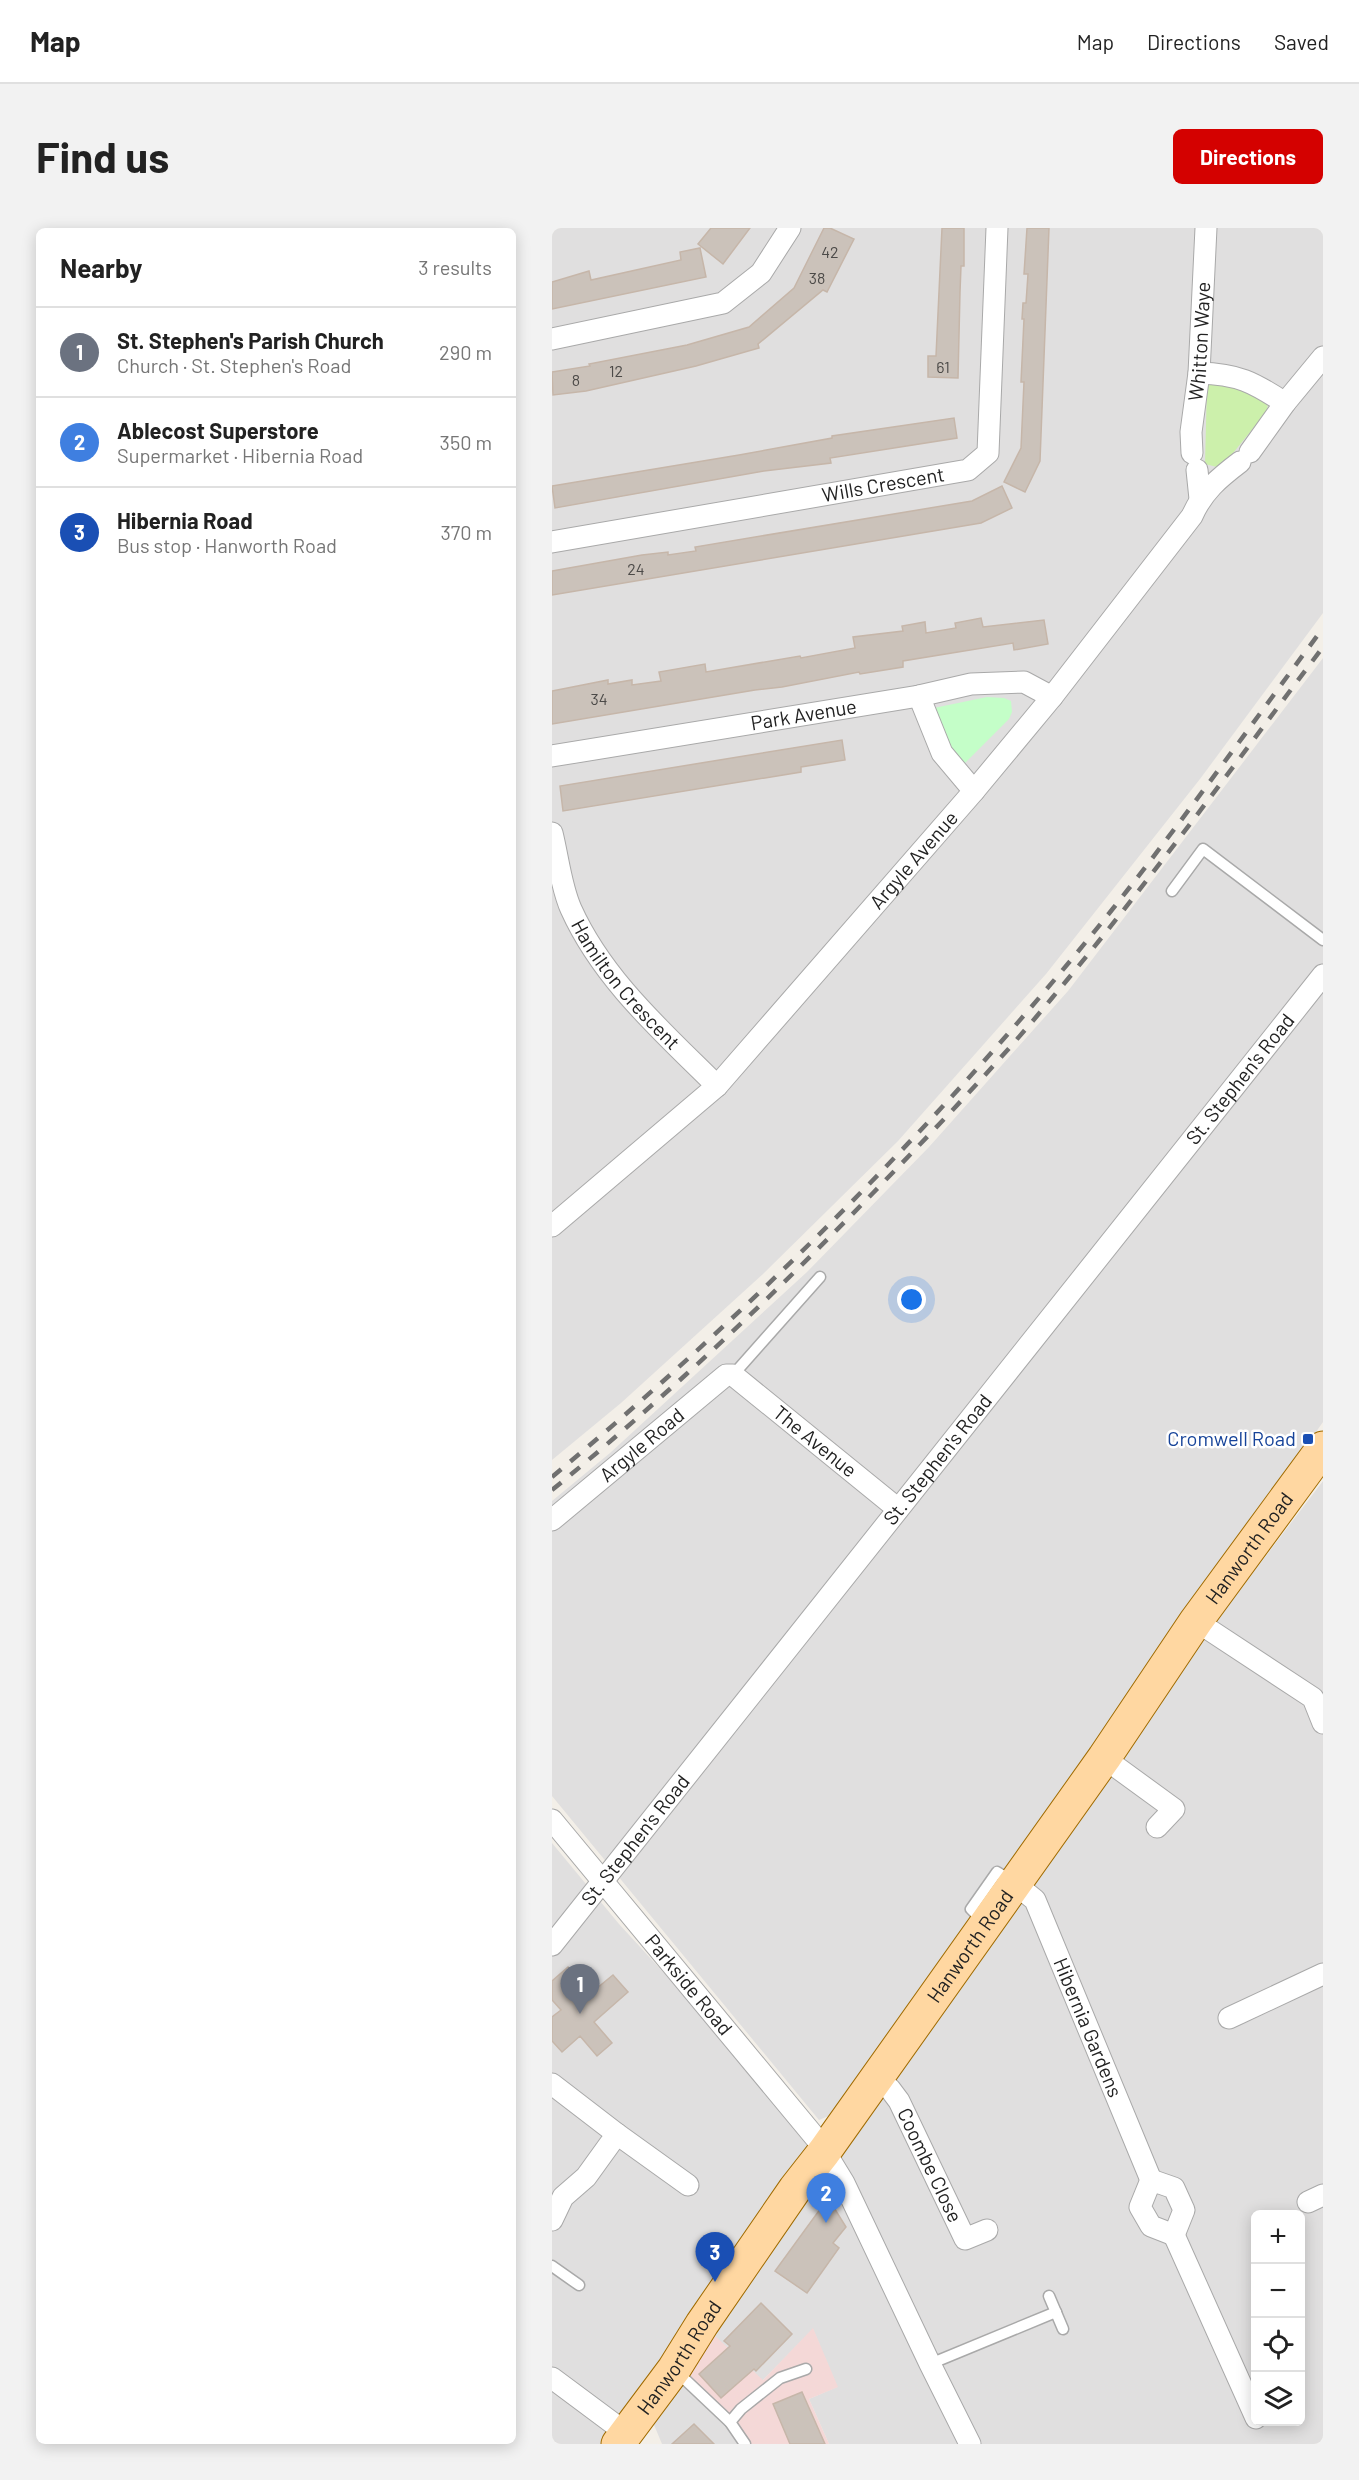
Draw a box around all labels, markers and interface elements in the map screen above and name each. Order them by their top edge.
text: Map [30,24,81,58]
text: Map [1077,29,1114,54]
text: Directions [1147,29,1241,54]
text: Saved [1274,29,1329,54]
button: Directions [1173,129,1323,184]
text: Find us [36,131,169,181]
house number: 42 [821,242,839,261]
text: Nearby [60,252,142,283]
text: 3 results [418,255,492,279]
house number: 38 [809,268,825,287]
street label: Whitton Waye [1182,281,1214,403]
text: St. Stephen's Parish Church [117,327,384,353]
text: 1 [76,340,83,364]
text: 290 m [439,340,492,364]
text: Church · St. Stephen's Road [117,353,352,377]
house number: 61 [936,357,950,376]
house number: 12 [609,361,623,380]
house number: 8 [572,370,580,389]
text: Ablecost Superstore [117,417,319,443]
text: 2 [74,430,85,454]
text: 350 m [440,430,492,454]
text: Supermarket · Hibernia Road [117,443,363,467]
street label: Wills Crescent [820,461,946,506]
text: Hibernia Road [117,507,253,533]
text: 3 [74,520,85,544]
text: 370 m [440,520,492,544]
text: Bus stop · Hanworth Road [117,533,337,557]
house number: 24 [627,559,645,578]
house number: 34 [590,689,608,708]
street label: Park Avenue [749,693,858,734]
street label: Argyle Avenue [864,806,962,913]
street label: Hamilton Crescent [567,915,686,1054]
street label: St. Stephen's Road [1180,1008,1299,1149]
your location [897,1285,926,1314]
street label: St. Stephen's Road [878,1389,996,1529]
street label: The Avenue [769,1400,862,1482]
street label: Argyle Road [594,1402,688,1486]
place label: Cromwell Road [1167,1426,1296,1450]
marker: Cromwell Road [1301,1432,1315,1446]
street label: Hanworth Road [1200,1487,1297,1608]
street label: St. Stephen's Road [575,1769,694,1910]
street label: Hanworth Road [921,1885,1018,2007]
street label: Parkside Road [641,1929,738,2039]
street label: Hibernia Gardens [1049,1954,1128,2100]
pin: 1 [561,1964,600,2014]
street label: Coombe Close [893,2104,968,2226]
pin: 2 [806,2174,846,2223]
map controls [1251,2210,1305,2426]
button: + [1251,2210,1305,2264]
pin: 3 [696,2232,734,2282]
button: − [1251,2264,1305,2318]
street label: Hanworth Road [631,2295,726,2419]
button: locate [1251,2318,1305,2372]
button: layers [1251,2372,1305,2426]

